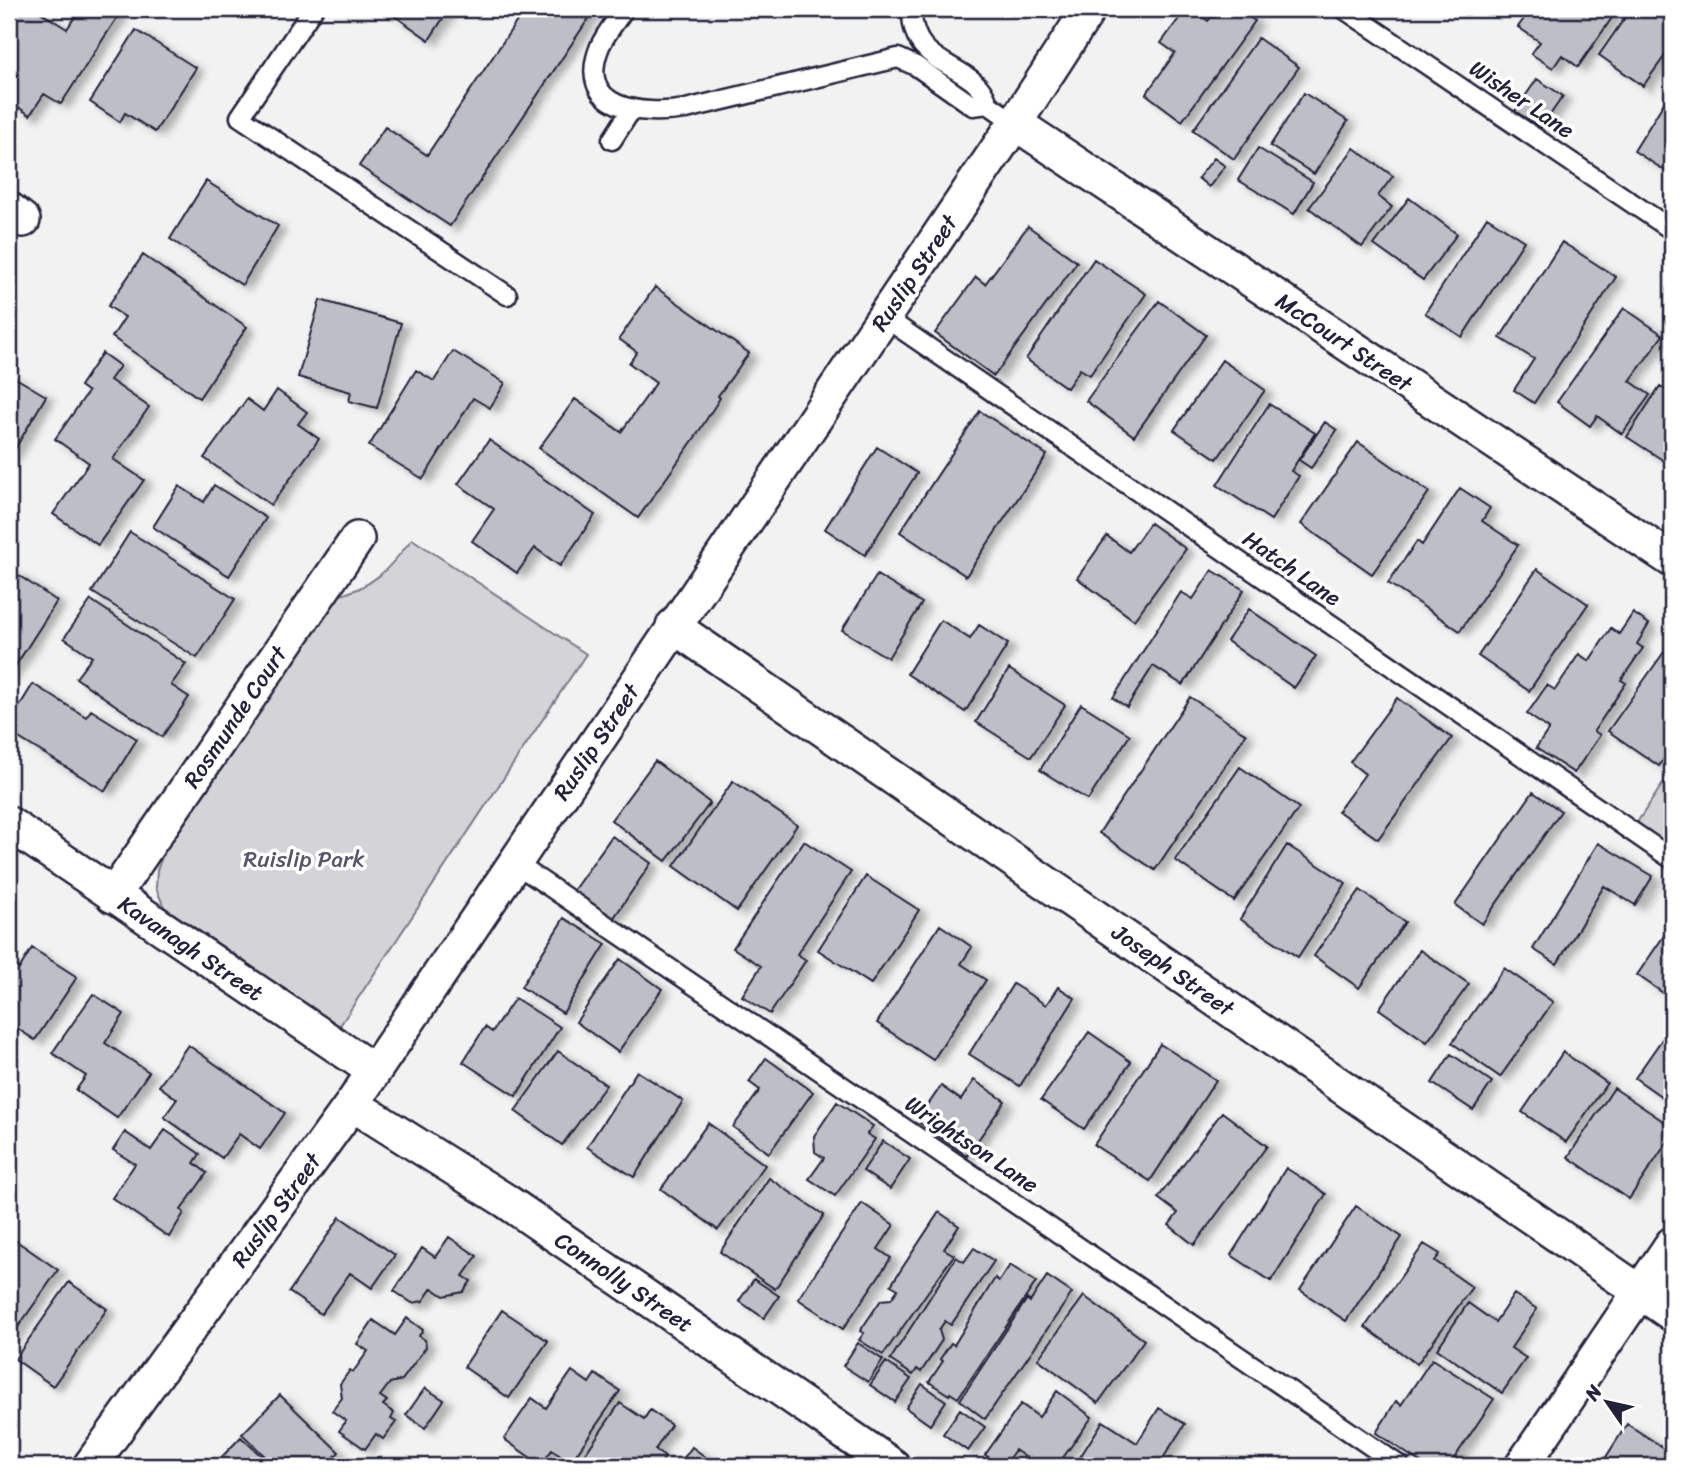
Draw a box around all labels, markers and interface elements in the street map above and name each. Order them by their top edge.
street label: Wisher Lane [1460,49,1583,150]
street label: Ruslip Street [860,205,970,340]
street label: McCourt Street [1267,281,1422,405]
street label: Hatch Lane [1234,519,1350,618]
street label: Rosmunde Court [172,636,299,797]
street label: Ruslip Street [542,674,652,809]
park label: Ruislip Park [243,839,365,880]
street label: Kavanagh Street [109,884,272,1013]
street label: Joseph Street [1102,912,1244,1029]
street label: Wrightson Lane [896,1084,1047,1205]
street label: Ruslip Street [220,1143,333,1277]
street label: Connolly Street [546,1221,702,1344]
north arrow [1572,1366,1642,1436]
text: N [1575,1377,1611,1408]

